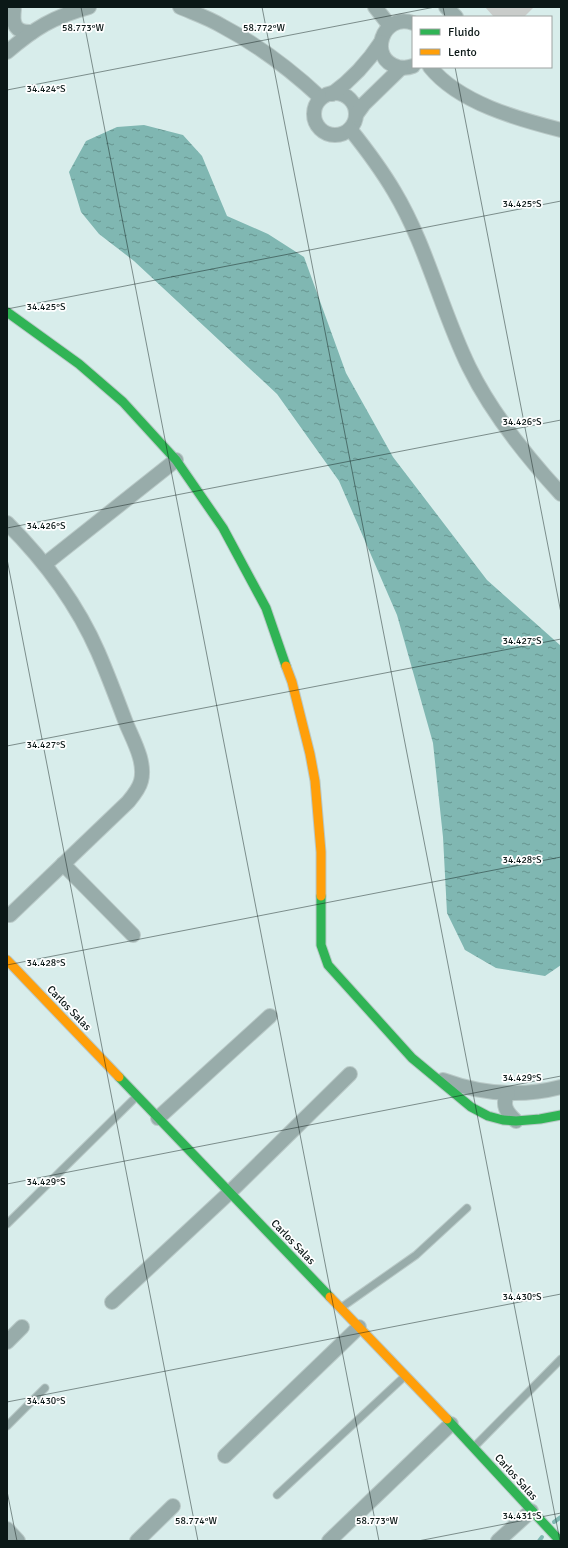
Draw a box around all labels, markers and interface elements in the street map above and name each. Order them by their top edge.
legend [412,16,552,68]
text: 58.773°W [62,22,104,34]
text: 58.772°W [243,22,285,34]
text: Fluido [448,25,480,40]
text: Lento [448,45,477,60]
text: 34.424°S [27,83,66,95]
text: 34.425°S [503,198,542,210]
text: 34.425°S [27,301,66,313]
text: 34.426°S [503,416,542,428]
text: 34.426°S [27,520,66,532]
text: 34.427°S [503,635,542,647]
text: 34.427°S [27,739,66,751]
text: 34.428°S [503,854,542,866]
text: 34.428°S [27,957,66,969]
street label: Carlos Salas [44,983,94,1033]
text: 34.429°S [503,1072,542,1084]
text: 34.429°S [27,1176,66,1188]
street label: Carlos Salas [268,1217,318,1267]
text: 34.430°S [503,1291,542,1303]
text: 34.430°S [27,1395,66,1407]
street label: Carlos Salas [492,1451,540,1503]
text: 34.431°S [503,1510,542,1522]
text: 58.774°W [175,1515,217,1527]
text: 58.773°W [356,1515,398,1527]

